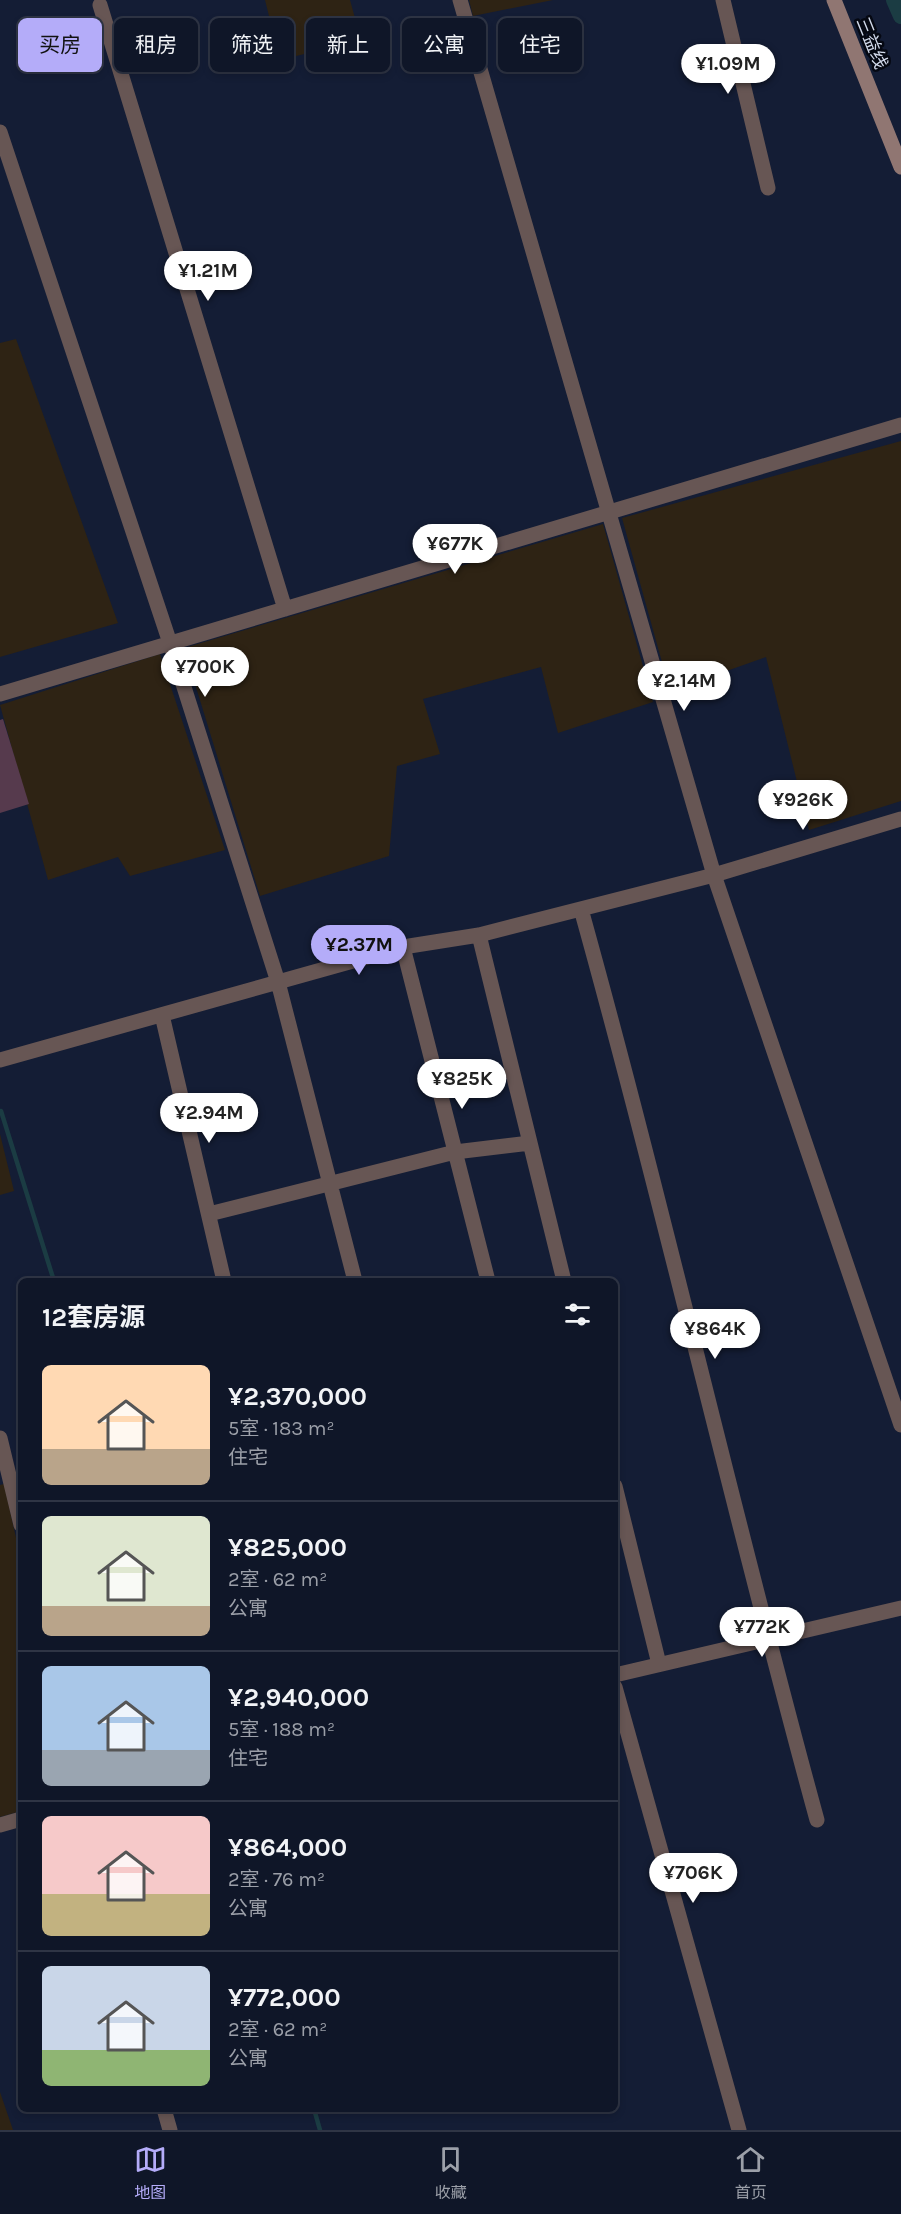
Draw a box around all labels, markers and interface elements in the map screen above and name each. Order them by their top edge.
street label: 三益线 [852,14,892,72]
chip: 买房 [18,18,102,72]
chip: 租房 [114,18,198,72]
chip: 筛选 [210,18,294,72]
chip: 新上 [306,18,390,72]
chip: 公寓 [402,18,486,72]
chip: 住宅 [498,18,582,72]
pin: ¥1.09M [679,44,777,95]
text: ¥1.09M [695,52,761,75]
pin: ¥1.21M [159,251,257,302]
text: ¥1.21M [178,259,238,282]
pin: ¥677K [413,524,497,575]
text: ¥677K [427,532,483,555]
pin: ¥700K [163,647,247,698]
text: ¥700K [175,655,235,678]
pin: ¥2.14M [635,661,733,712]
text: ¥2.14M [652,669,716,692]
pin: ¥926K [761,780,845,831]
text: ¥926K [772,788,834,811]
pin: ¥2.37M [310,925,408,976]
text: ¥2.37M [325,933,393,956]
pin: ¥825K [420,1059,504,1110]
text: ¥825K [431,1067,493,1090]
pin: ¥2.94M [160,1093,258,1144]
text: ¥2.94M [174,1101,244,1124]
icon: filters [561,1298,594,1331]
text: 12套房源 [42,1302,145,1333]
pin: ¥864K [673,1309,757,1360]
text: ¥864K [684,1317,746,1340]
text: ¥2,370,000 [228,1381,367,1412]
icon: home [90,1389,162,1461]
text: 5室 · 183 m² [228,1417,335,1440]
text: 住宅 [228,1446,268,1469]
text: ¥825,000 [228,1532,347,1563]
icon: home [90,1540,162,1612]
text: 2室 · 62 m² [228,1568,327,1591]
text: 公寓 [228,1597,268,1620]
pin: ¥772K [720,1607,804,1658]
text: ¥772K [734,1615,790,1638]
text: ¥2,940,000 [228,1682,369,1713]
icon: home [90,1690,162,1762]
text: 5室 · 188 m² [228,1718,335,1741]
text: 住宅 [228,1747,268,1770]
text: ¥864,000 [228,1832,347,1863]
icon: home [90,1840,162,1912]
pin: ¥706K [651,1853,735,1904]
text: ¥706K [663,1861,723,1884]
text: 2室 · 76 m² [228,1868,325,1891]
text: 公寓 [228,1897,268,1920]
text: ¥772,000 [228,1982,341,2013]
icon: home [90,1990,162,2062]
text: 2室 · 62 m² [228,2018,327,2041]
text: 公寓 [228,2047,268,2070]
tab: 地图 [134,2143,167,2203]
tab: 收藏 [434,2143,467,2203]
tab: 首页 [734,2143,767,2203]

